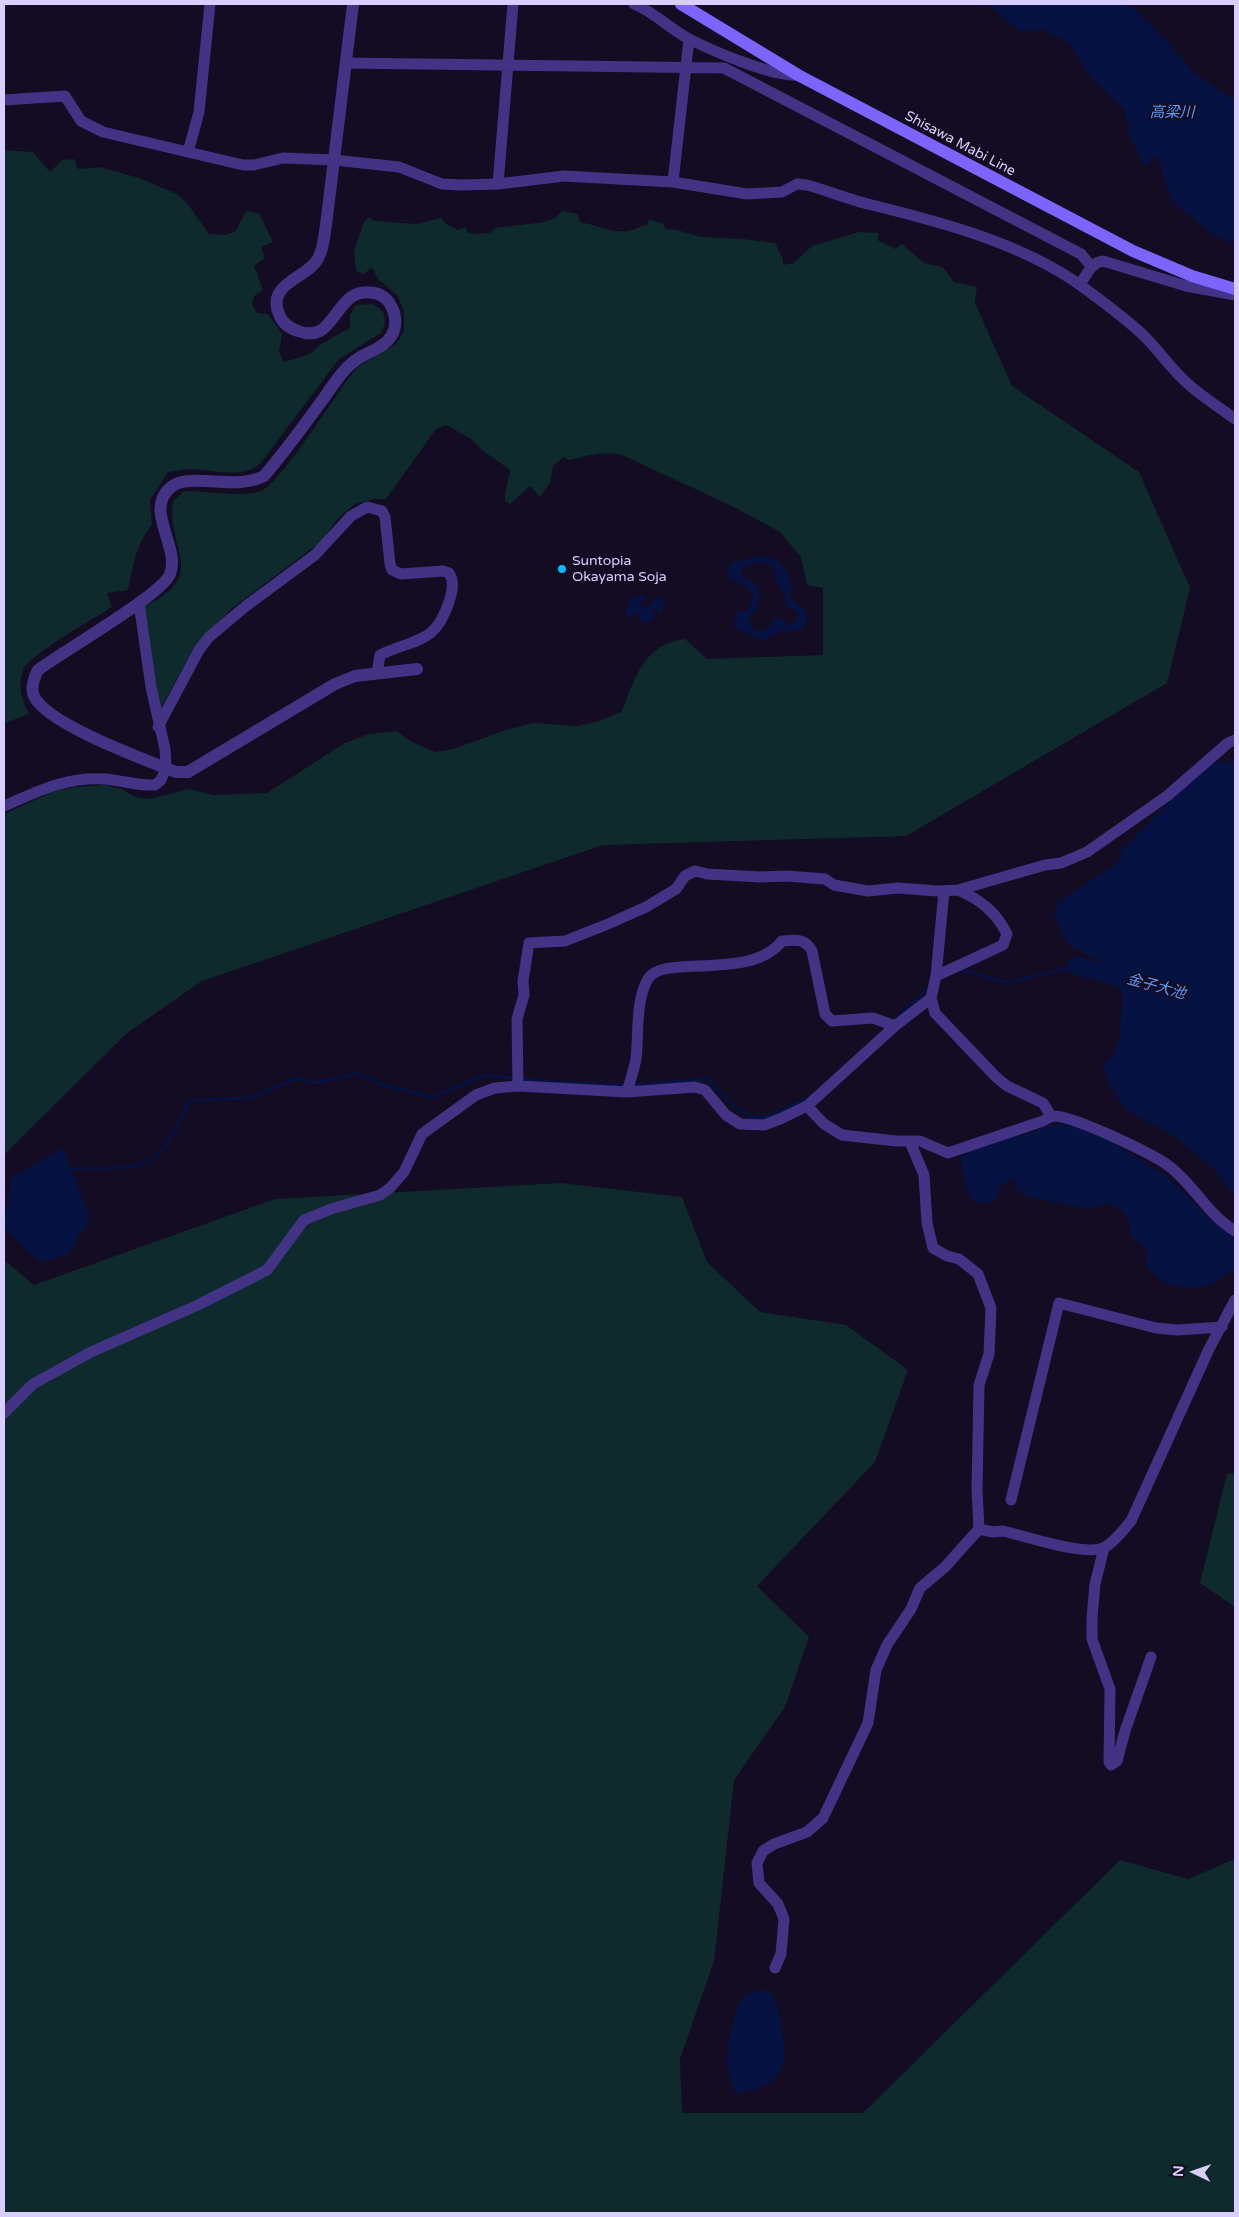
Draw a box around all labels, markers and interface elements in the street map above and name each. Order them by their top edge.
water label: 高梁川 [1150,104,1194,122]
street label: Shisawa Mabi Line [902,108,1018,180]
place label: Suntopia Okayama Soja [572,553,667,586]
marker: Suntopia Okayama Soja [556,563,568,575]
water label: 金子大池 [1125,971,1187,1003]
north arrow [1169,2147,1219,2197]
text: N [1170,2165,1187,2177]

